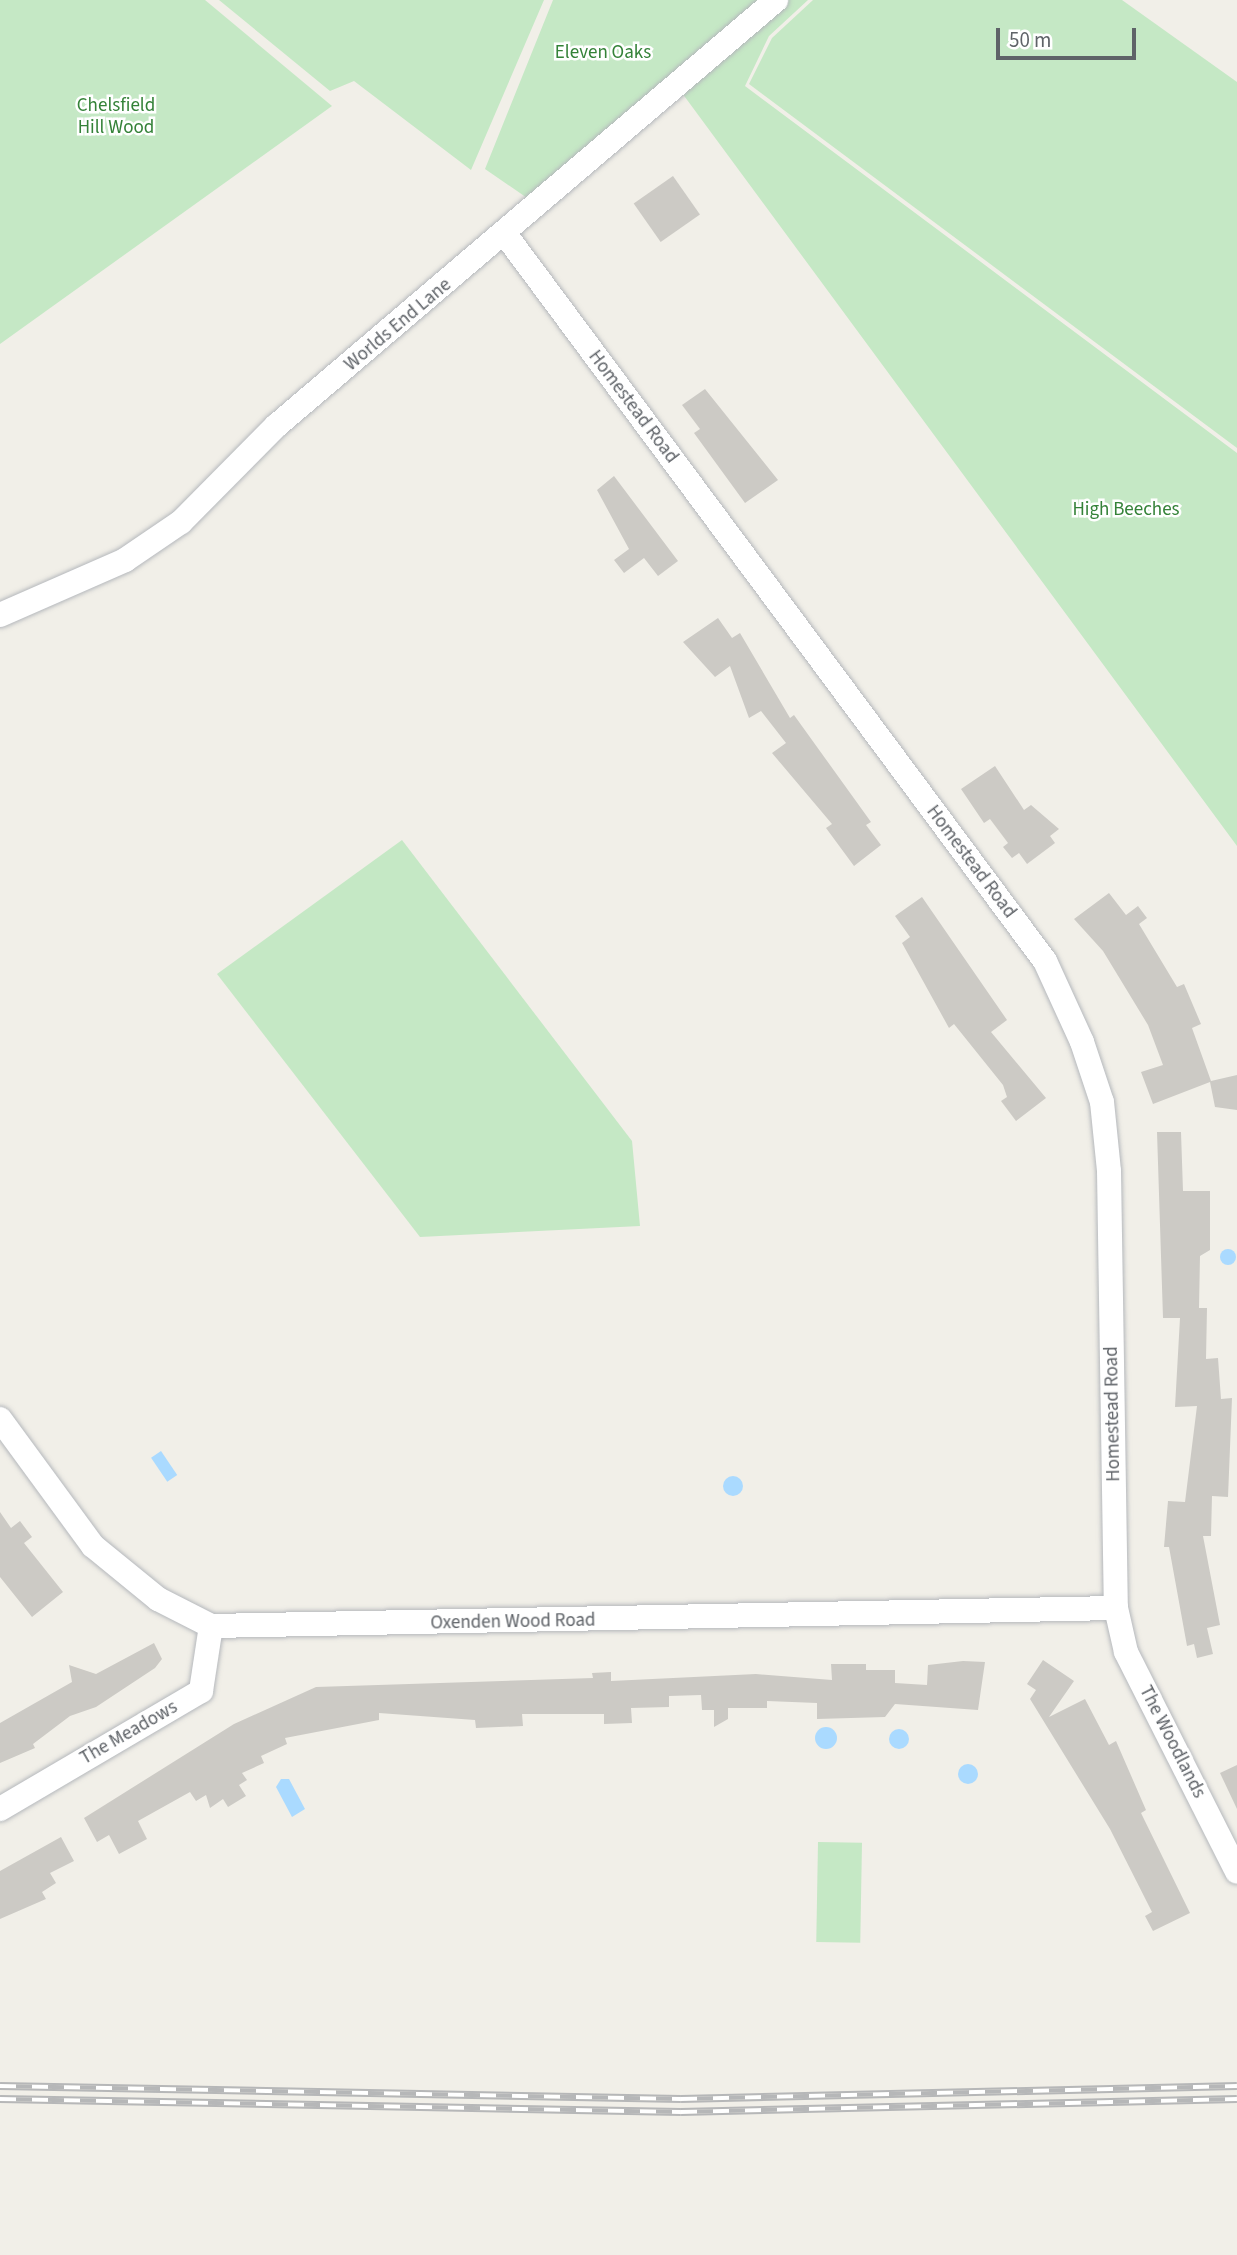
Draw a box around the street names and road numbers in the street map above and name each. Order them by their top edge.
street label: Worlds End Lane [340,274,456,376]
street label: Homestead Road [583,346,683,468]
street label: Homestead Road [921,801,1021,923]
street label: Homestead Road [1100,1346,1126,1482]
street label: Oxenden Wood Road [430,1609,596,1635]
street label: The Woodlands [1134,1682,1210,1802]
street label: The Meadows [76,1696,182,1770]

